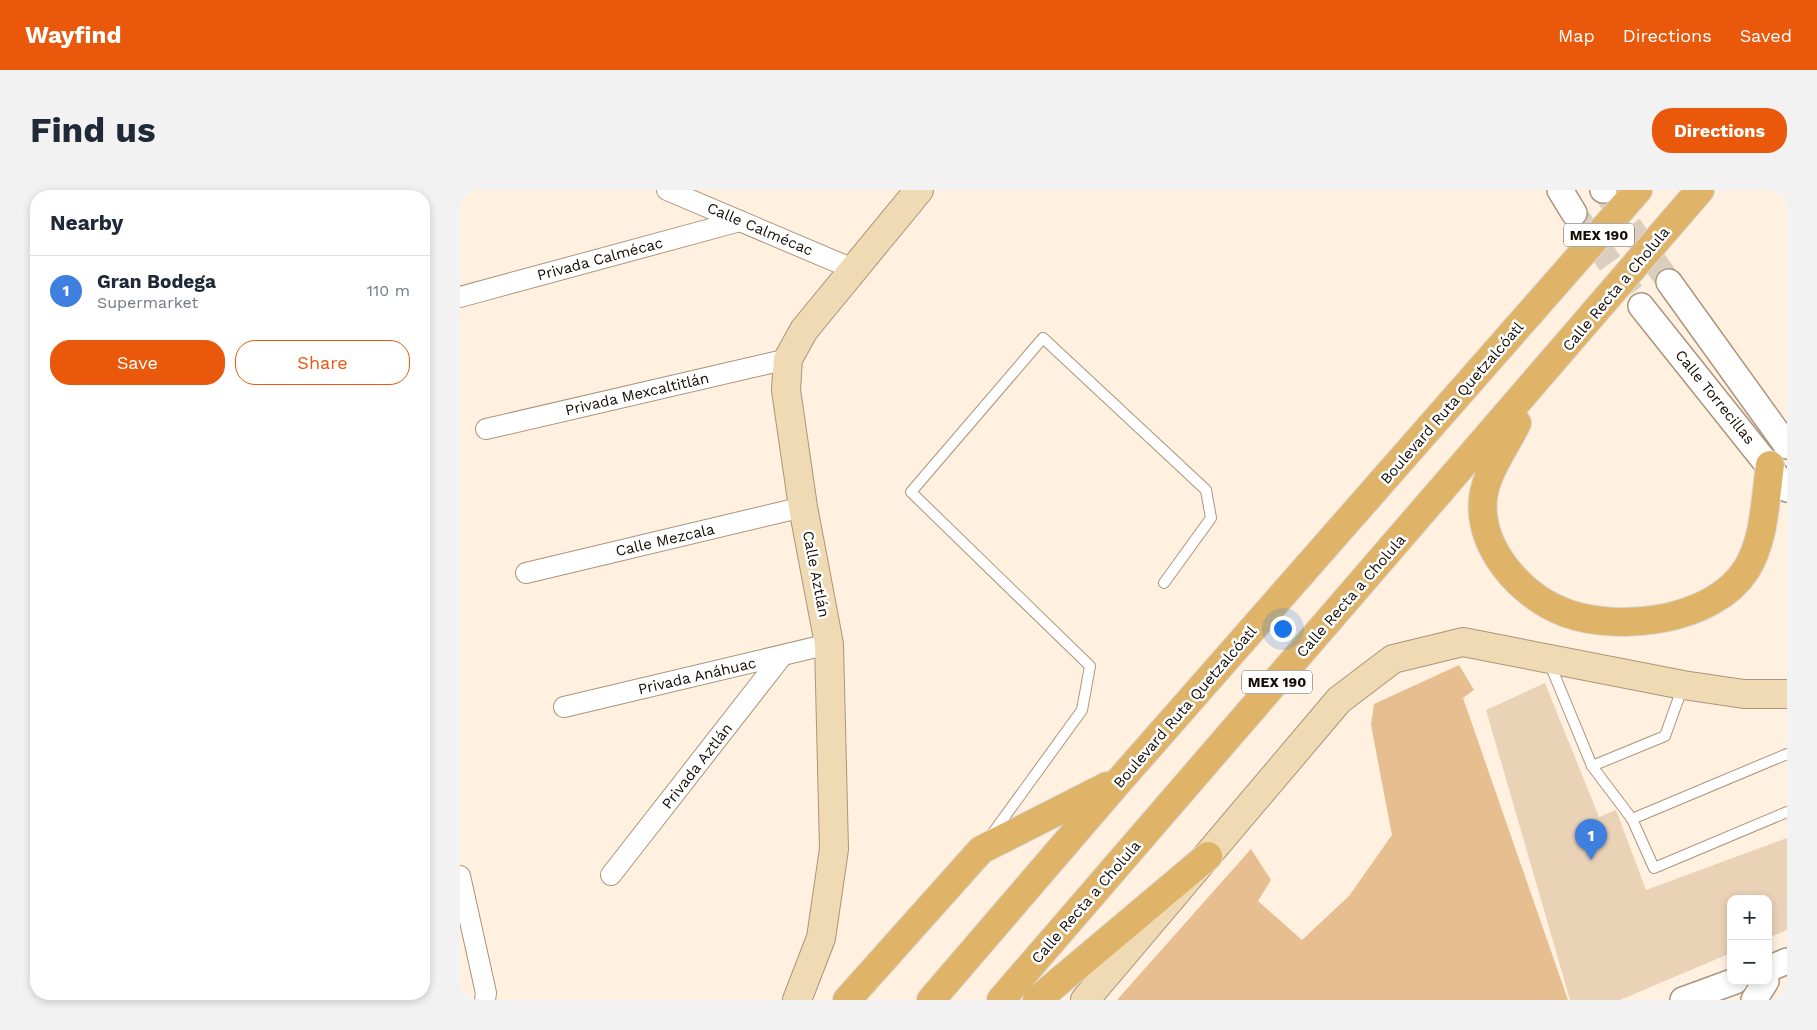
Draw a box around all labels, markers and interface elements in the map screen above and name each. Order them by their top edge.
text: Wayfind [25,21,121,49]
text: Map [1558,25,1595,46]
text: Directions [1623,25,1712,46]
text: Saved [1740,25,1792,46]
button: Directions [1652,108,1787,153]
text: Find us [30,109,156,151]
street label: Calle Calmécac [704,199,816,259]
text: Nearby [50,210,123,235]
street label: Calle Recta a Cholula [1559,223,1674,355]
road number: MEX 190 [1564,224,1634,246]
street label: Privada Calmécac [535,234,665,284]
text: Gran Bodega [97,270,216,293]
text: 1 [63,281,69,300]
text: 110 m [367,281,410,300]
text: Supermarket [97,293,198,312]
street label: Boulevard Ruta Quetzalcóatl [1377,318,1528,488]
button: Save [50,340,225,385]
button: Share [235,340,410,385]
street label: Calle Torrecillas [1671,346,1759,448]
street label: Privada Mexcaltitlán [563,369,711,419]
street label: Calle Mezcala [614,520,717,560]
street label: Calle Aztlán [799,529,833,619]
street label: Calle Recta a Cholula [1293,531,1410,661]
your location [1270,616,1296,642]
street label: Boulevard Ruta Quetzalcóatl [1110,622,1261,792]
street label: Privada Anáhuac [636,654,758,698]
road number: MEX 190 [1242,671,1312,694]
street label: Privada Aztlán [658,719,736,813]
pin: 1 [1575,819,1607,860]
street label: Calle Recta a Cholula [1028,837,1145,967]
map controls [1727,895,1772,985]
button: + [1727,895,1772,940]
button: − [1727,940,1772,985]

